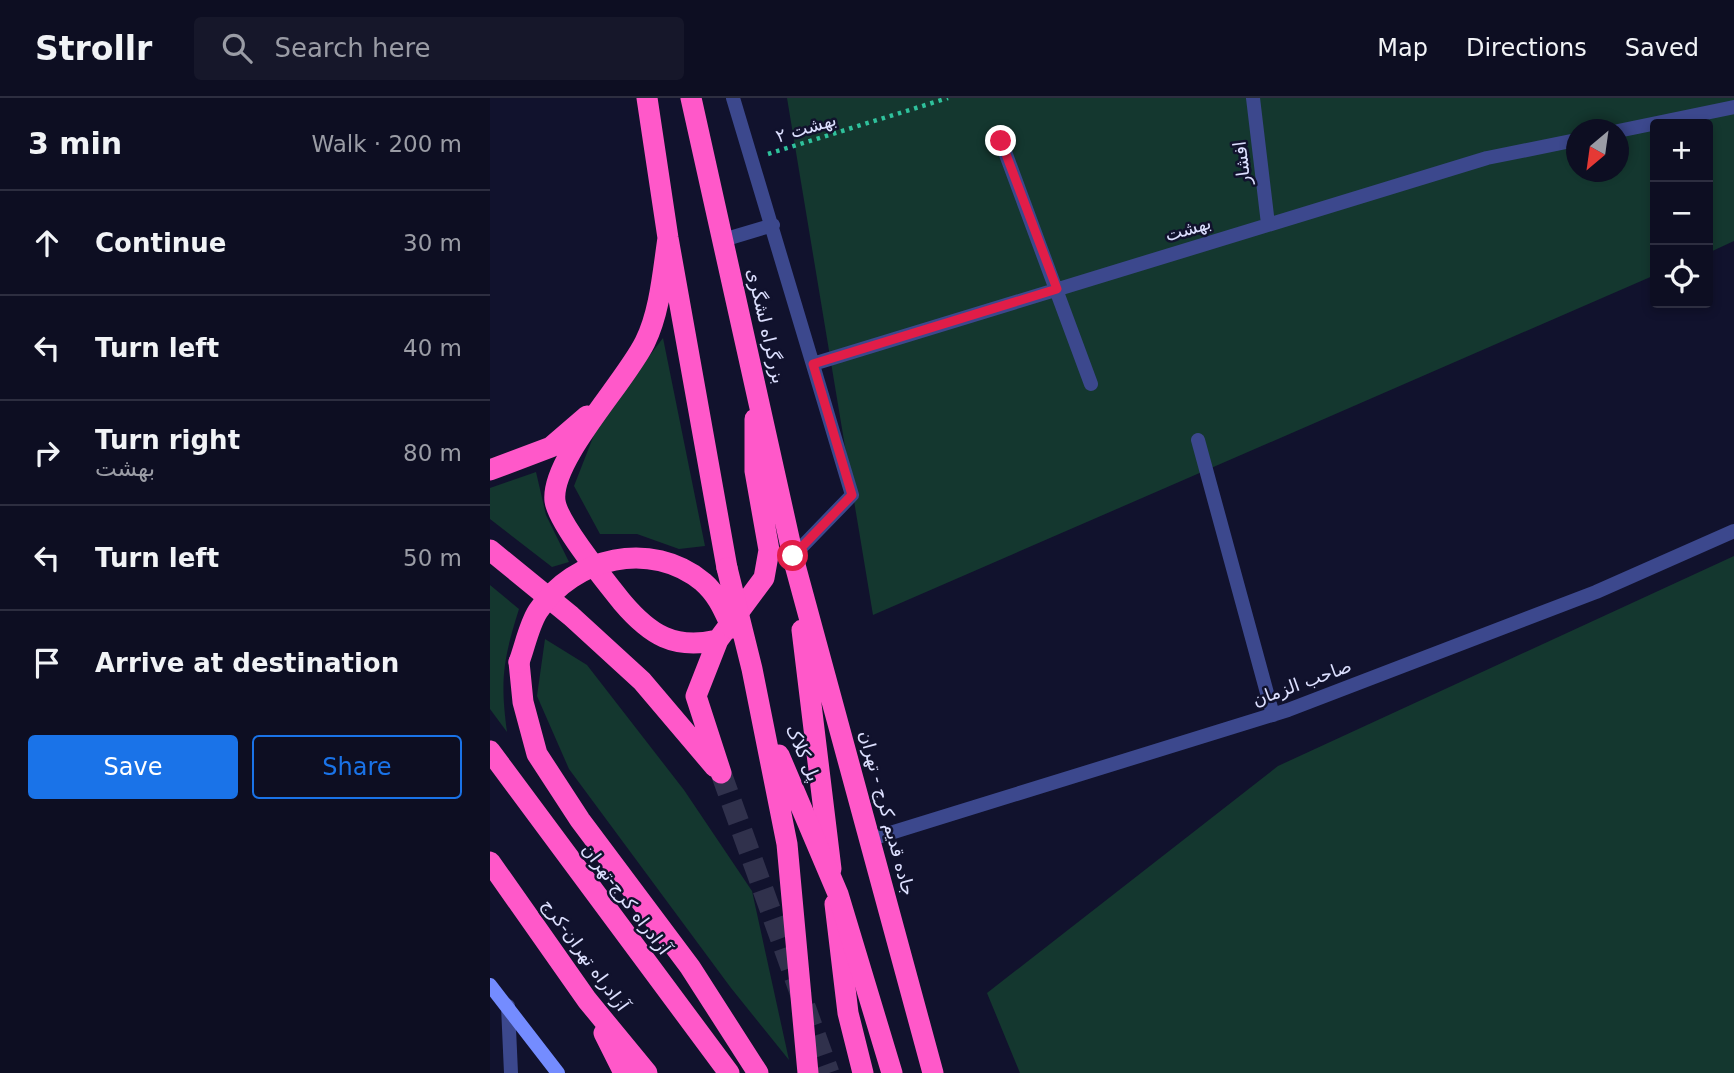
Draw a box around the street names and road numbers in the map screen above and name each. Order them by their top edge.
street label: بهشت ۲ [773,108,839,148]
street label: افشار [1228,140,1255,187]
street label: بهشت [1162,212,1214,246]
street label: بزرگراه لشگری [742,266,790,386]
street label: صاحب الزمان [1249,655,1355,711]
street label: پل کلاک [781,721,825,785]
street label: جاده قدیم کرج - تهران [854,728,920,898]
street label: آزادراه کرج-تهران [577,838,676,960]
street label: آزادراه تهران-کرج [537,894,635,1016]

